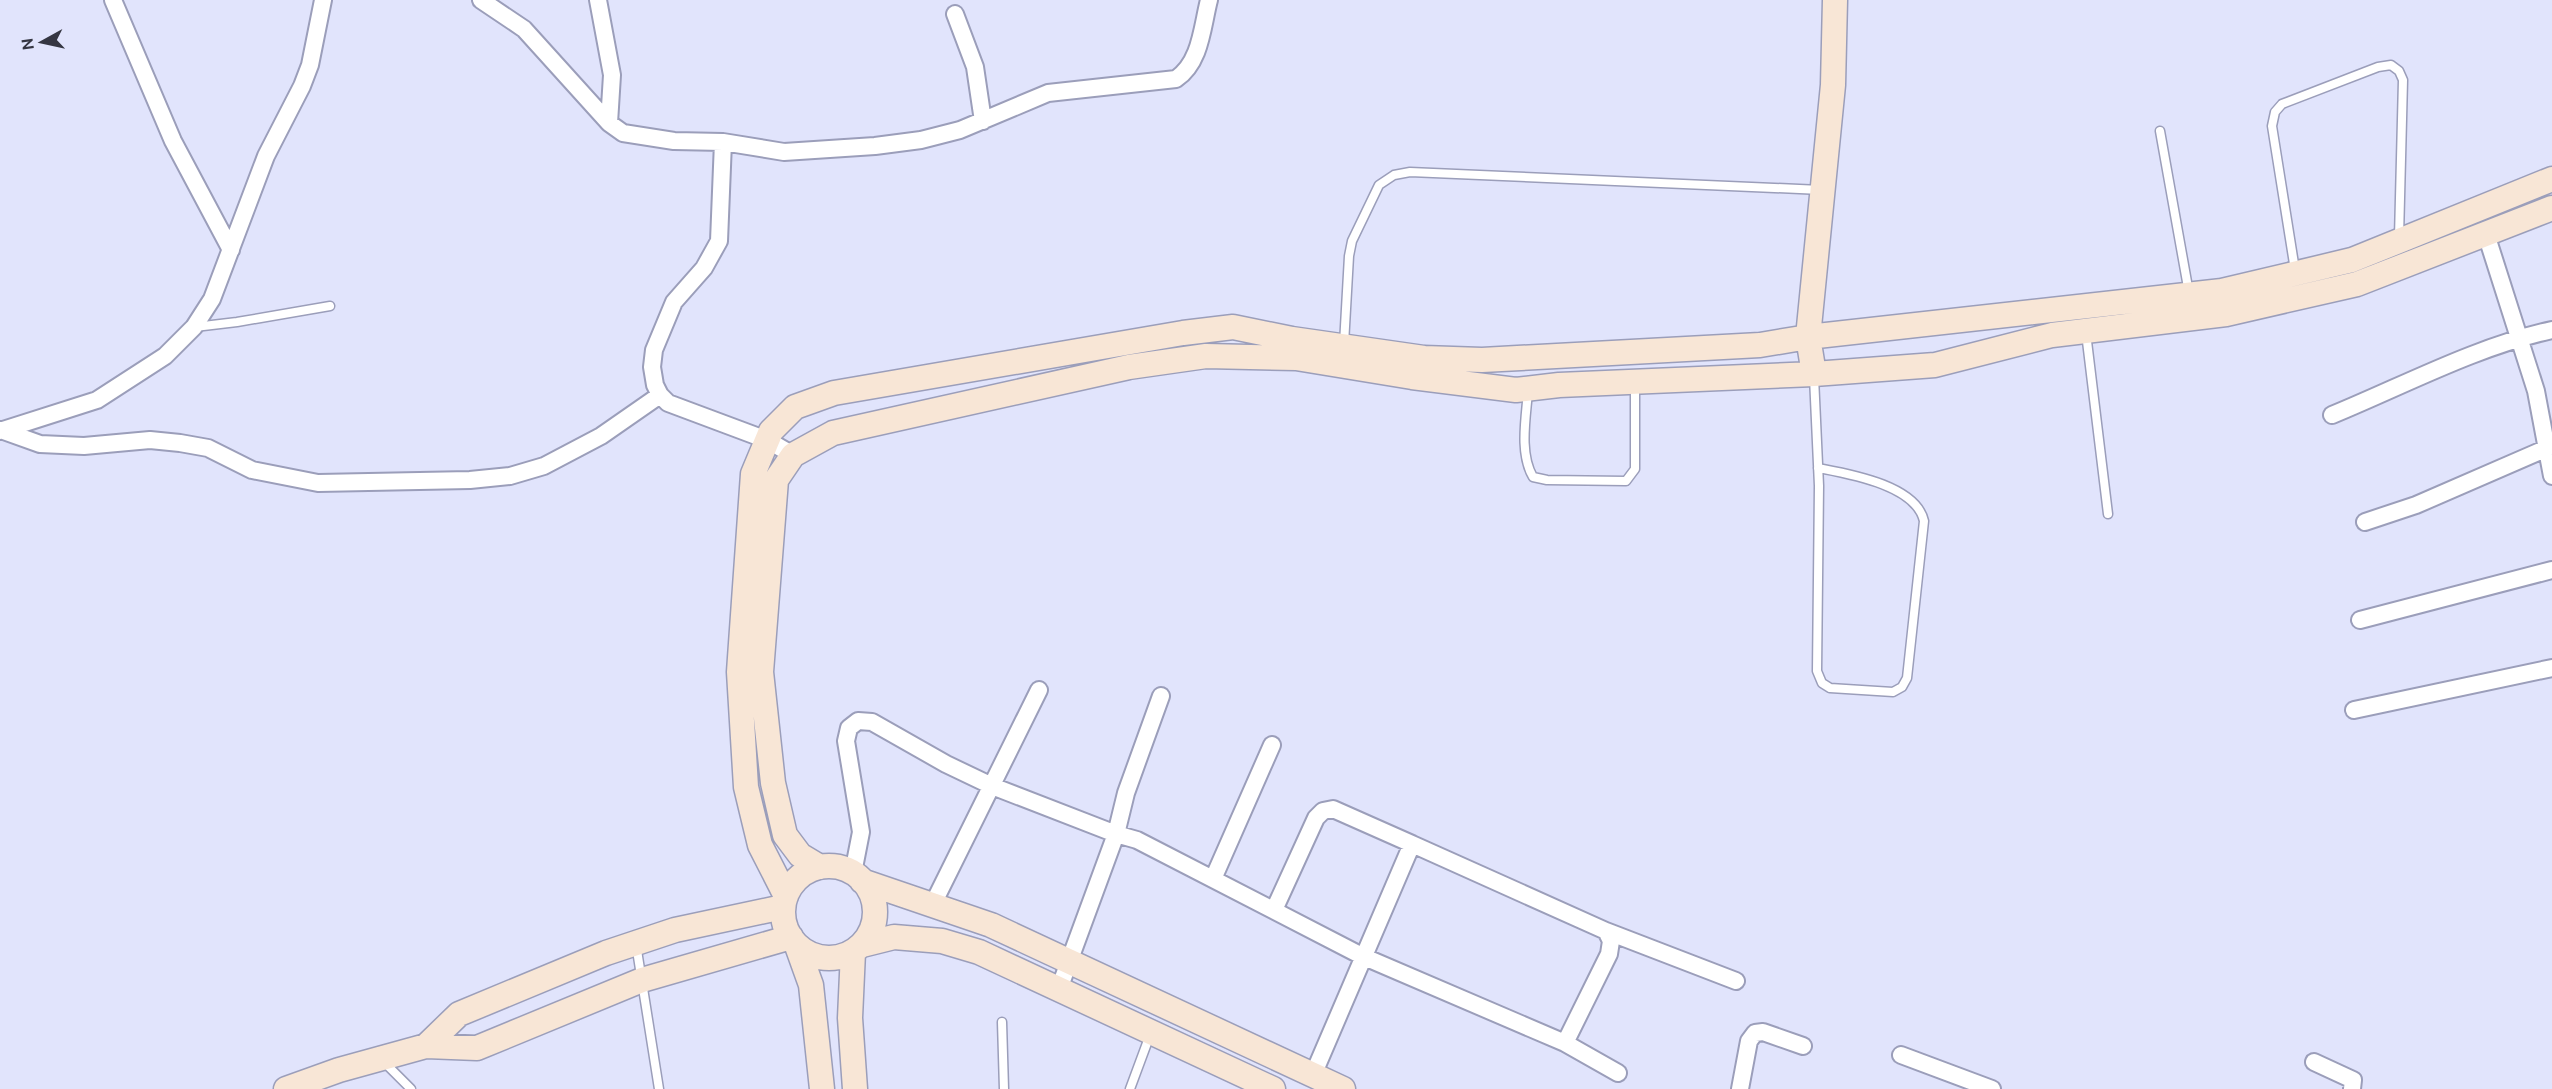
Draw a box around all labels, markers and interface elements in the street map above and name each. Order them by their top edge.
north arrow [12,12,72,72]
text: N [17,37,37,51]

